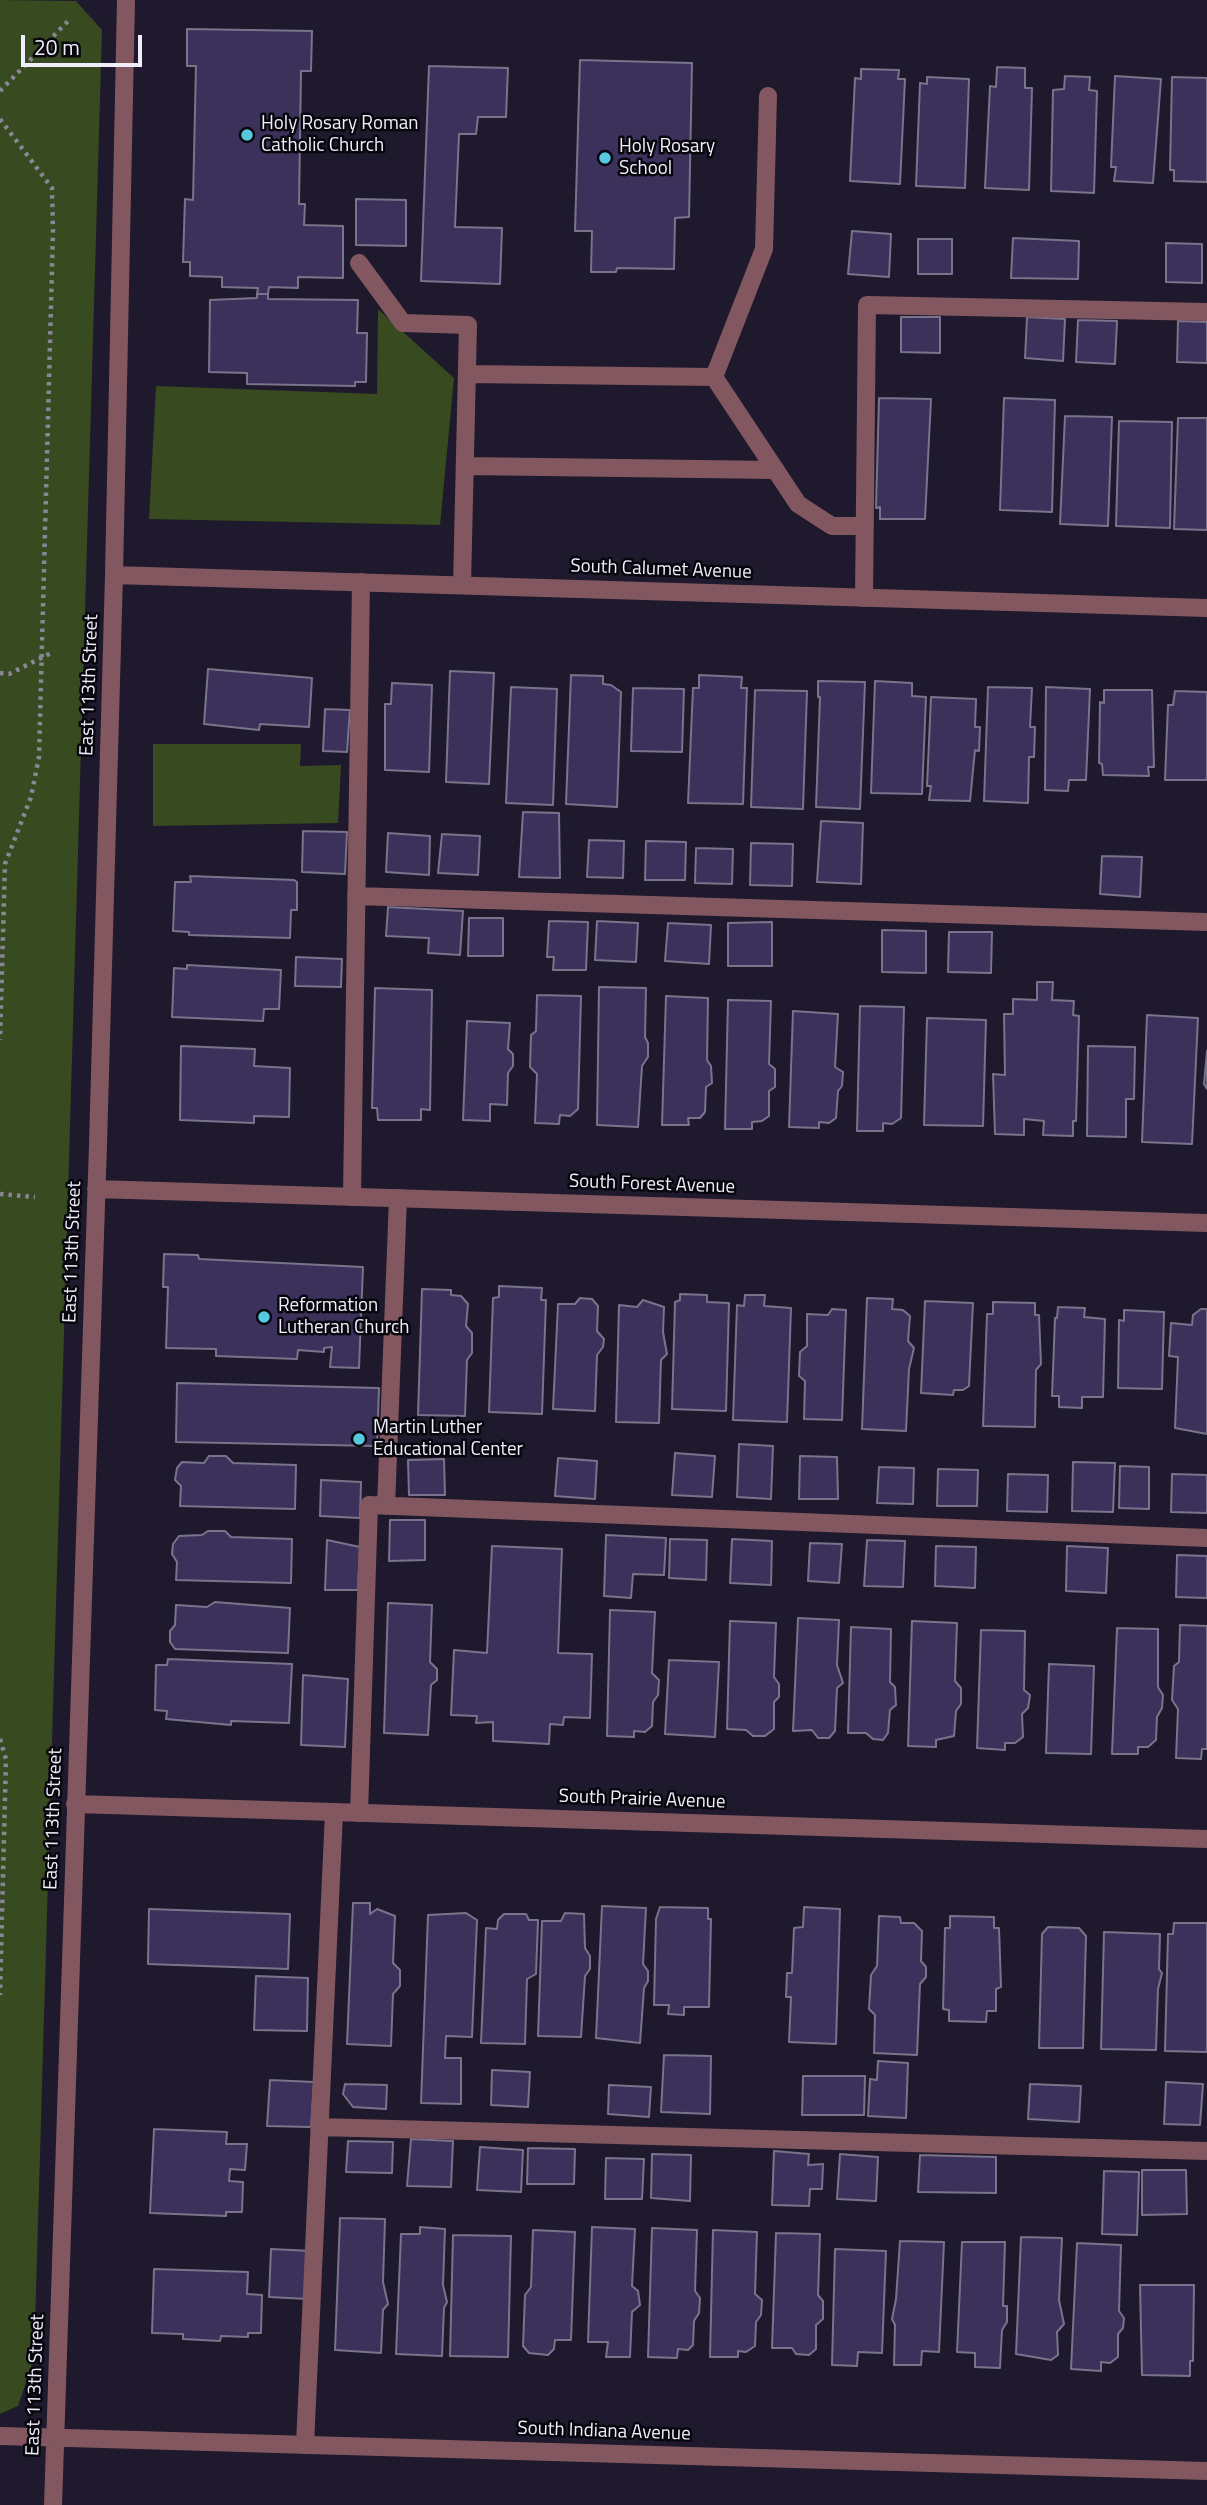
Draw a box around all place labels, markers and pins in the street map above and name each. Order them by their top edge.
place label: Holy Rosary Roman Catholic Church [261,113,419,157]
marker: Holy Rosary Roman Catholic Church [239,127,255,143]
place label: Holy Rosary School [619,136,715,180]
marker: Holy Rosary School [597,150,613,166]
place label: Reformation Lutheran Church [278,1295,410,1339]
marker: Reformation Lutheran Church [256,1309,272,1325]
place label: Martin Luther Educational Center [373,1417,523,1461]
marker: Martin Luther Educational Center [351,1431,367,1447]

